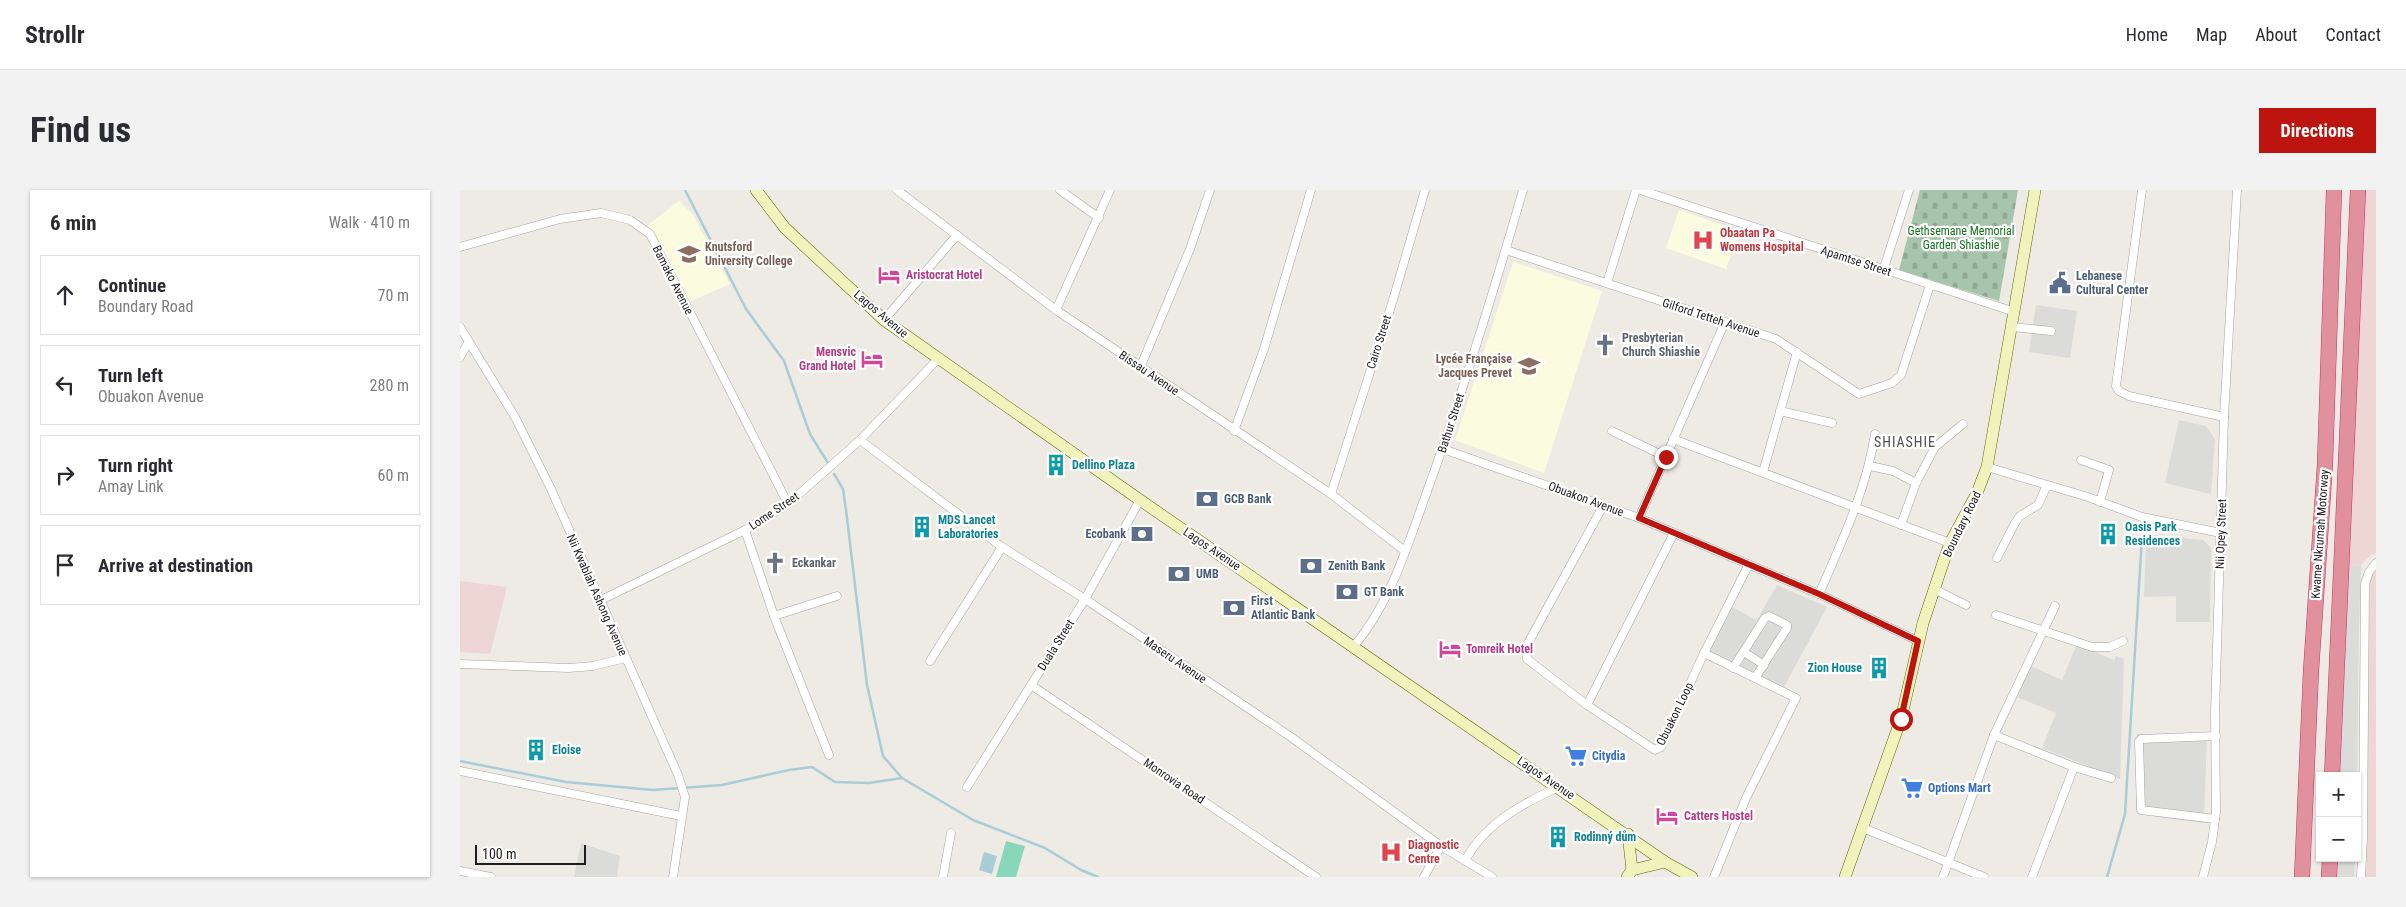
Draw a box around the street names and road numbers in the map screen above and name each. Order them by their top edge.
street label: Bamako Avenue [650,243,697,317]
street label: Apamtse Street [1819,243,1893,279]
street label: Lagos Avenue [851,287,911,341]
street label: Gilford Tetteh Avenue [1661,296,1762,340]
street label: Cairo Street [1364,313,1394,371]
street label: Bissau Avenue [1116,348,1182,398]
street label: Bathur Street [1435,391,1467,455]
street label: Kwame Nkrumah Motorway [2308,469,2332,599]
street label: Obuakon Avenue [1546,479,1626,519]
street label: Lome Street [746,489,802,533]
street label: Boundary Road [1940,489,1984,559]
street label: Nii Opey Street [2213,498,2229,569]
street label: Lagos Avenue [1181,525,1244,574]
street label: Nii Kwablah Ashong Avenue [564,532,630,658]
street label: Duala Street [1035,616,1077,673]
street label: Maseru Avenue [1141,634,1209,686]
street label: Obuakon Loop [1654,680,1696,748]
street label: Lagos Avenue [1515,754,1578,803]
street label: Monrovia Road [1141,755,1207,807]

